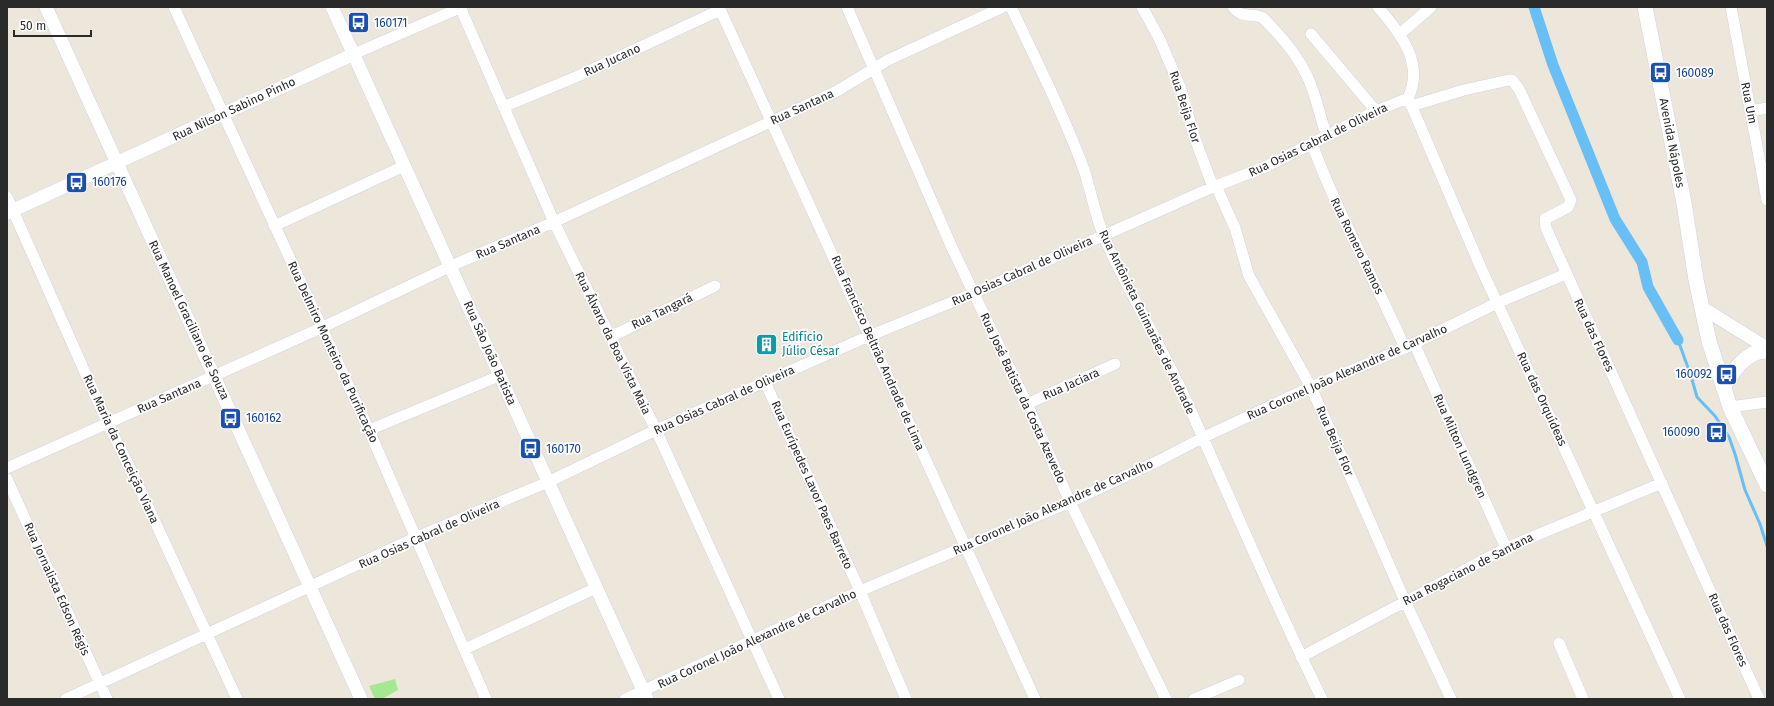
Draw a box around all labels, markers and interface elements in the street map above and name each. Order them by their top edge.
bus stop icon: 160171 [346,10,372,36]
scale bar [14,12,91,38]
place label: 160171 [374,16,408,30]
text: 50 m [20,19,46,33]
street label: Rua Jucano [581,41,643,79]
bus stop icon: 160089 [1647,60,1673,86]
place label: 160089 [1676,66,1714,80]
street label: Rua Beija Flor [1167,69,1203,145]
street label: Rua Nilson Sabino Pinho [170,74,298,144]
street label: Rua Um [1738,81,1760,125]
street label: Rua Santana [768,86,836,128]
street label: Avenida Nápoles [1656,97,1688,189]
street label: Rua Osias Cabral de Oliveira [1246,100,1390,180]
bus stop icon: 160176 [63,169,89,195]
place label: 160176 [92,175,127,189]
street label: Rua Romero Ramos [1327,195,1387,297]
street label: Rua Santana [474,222,542,262]
street label: Rua Antônieta Guimarães de Andrade [1096,228,1198,416]
street label: Rua Osias Cabral de Oliveira [949,234,1095,308]
street label: Rua Manoel Graciliano de Souza [146,238,232,402]
street label: Rua Francisco Beltrão Andrade de Lima [828,253,928,453]
street label: Rua Delmiro Monteiro da Purificação [285,259,381,445]
street label: Rua Álvaro da Boa Vista Maia [572,269,655,417]
street label: Rua Tangará [629,290,695,332]
street label: Rua das Flores [1571,296,1617,374]
street label: Rua São João Batista [461,299,519,407]
street label: Rua José Batista da Costa Azevedo [977,311,1069,485]
street label: Rua Coronel João Alexandre de Carvalho [1245,321,1449,423]
place label: Edifício Júlio César [782,330,840,358]
building icon: Edifício Júlio César [754,331,780,357]
street label: Rua das Orquídeas [1514,350,1570,449]
bus stop icon: 160092 [1714,361,1740,387]
street label: Rua Osias Cabral de Oliveira [651,363,797,437]
street label: Rua Jaciara [1041,365,1101,403]
place label: 160092 [1675,367,1712,381]
street label: Rua Maria da Conceição Viana [80,372,162,526]
street label: Rua Santana [135,376,203,416]
street label: Rua Milton Lundgren [1431,392,1489,500]
street label: Rua Eurípedes Lavor Paes Barreto [768,399,856,571]
street label: Rua Beija Flor [1313,404,1357,478]
bus stop icon: 160162 [218,405,244,431]
place label: 160162 [246,411,281,425]
bus stop icon: 160090 [1703,419,1729,445]
place label: 160090 [1662,425,1700,439]
bus stop icon: 160170 [517,436,543,462]
place label: 160170 [546,442,581,456]
street label: Rua Coronel João Alexandre de Carvalho [951,456,1155,558]
street label: Rua Osias Cabral de Oliveira [356,497,502,571]
street label: Rua Jornalista Edson Régis [21,520,93,658]
street label: Rua Rogaciano de Santana [1400,530,1536,608]
street label: Rua Coronel João Alexandre de Carvalho [655,587,859,691]
street label: Rua das Flores [1706,591,1751,669]

